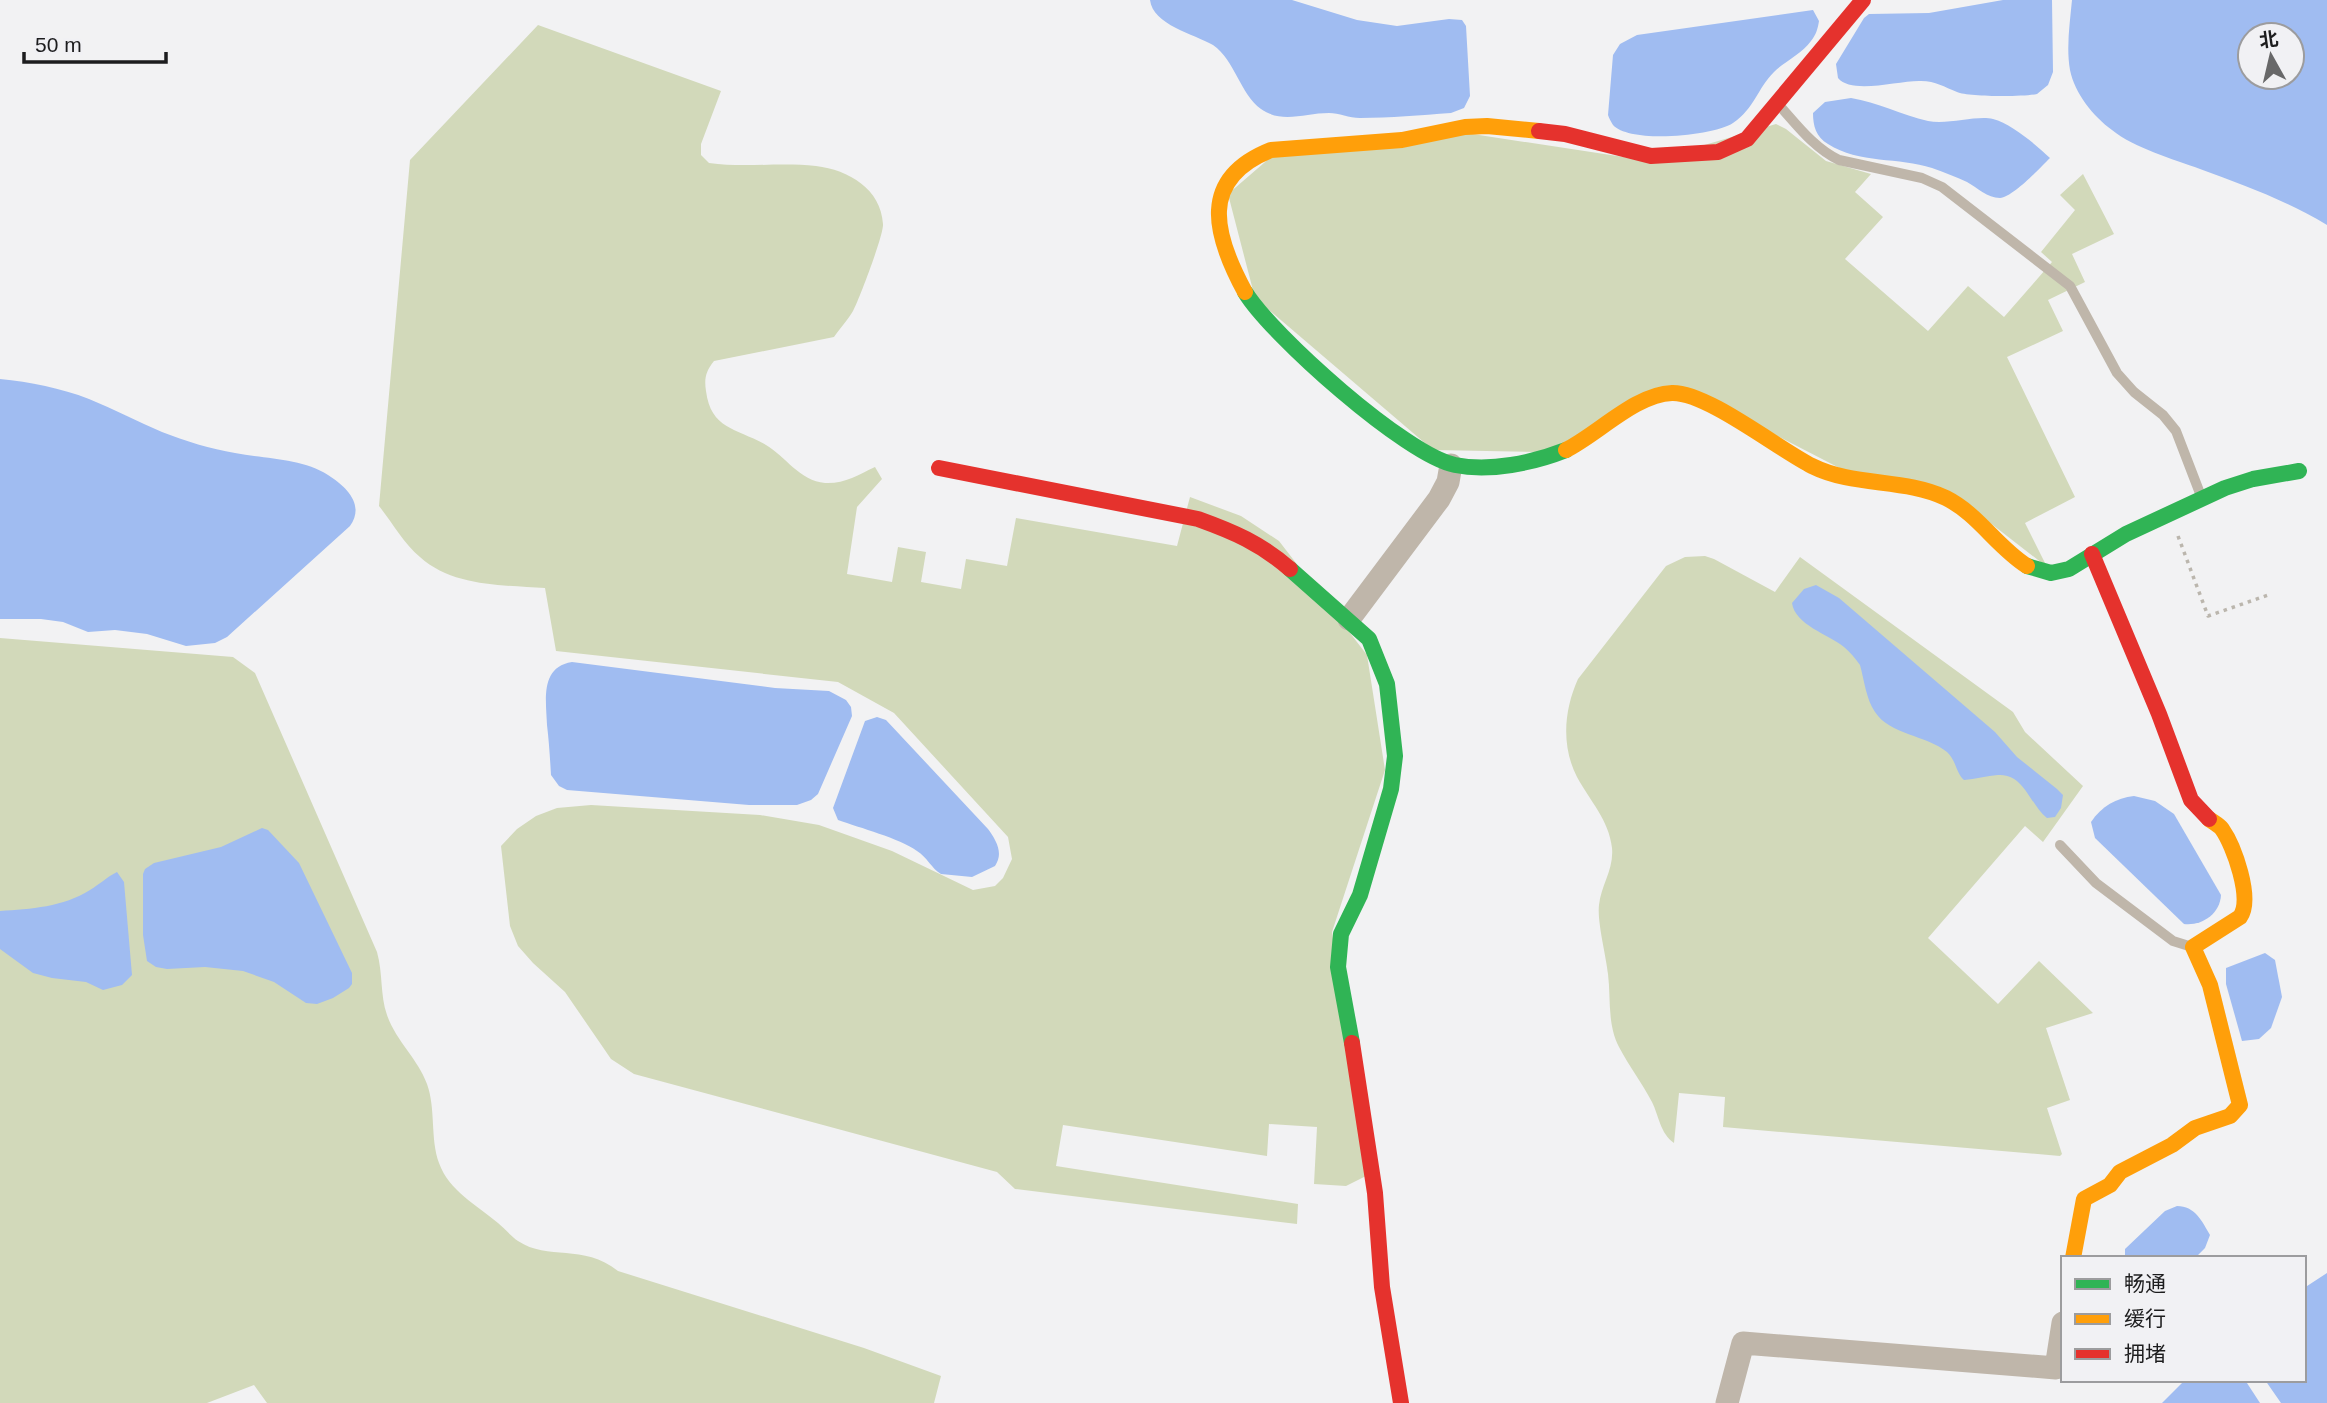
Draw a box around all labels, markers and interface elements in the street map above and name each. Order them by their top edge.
scale bar [24,21,166,65]
north arrow [2236,21,2306,91]
text: 北 [2258,28,2280,51]
text: 50 m [35,33,82,56]
legend [2061,1256,2306,1382]
text: 畅通 [2124,1272,2166,1295]
text: 缓行 [2124,1307,2166,1330]
text: 拥堵 [2124,1342,2166,1365]

